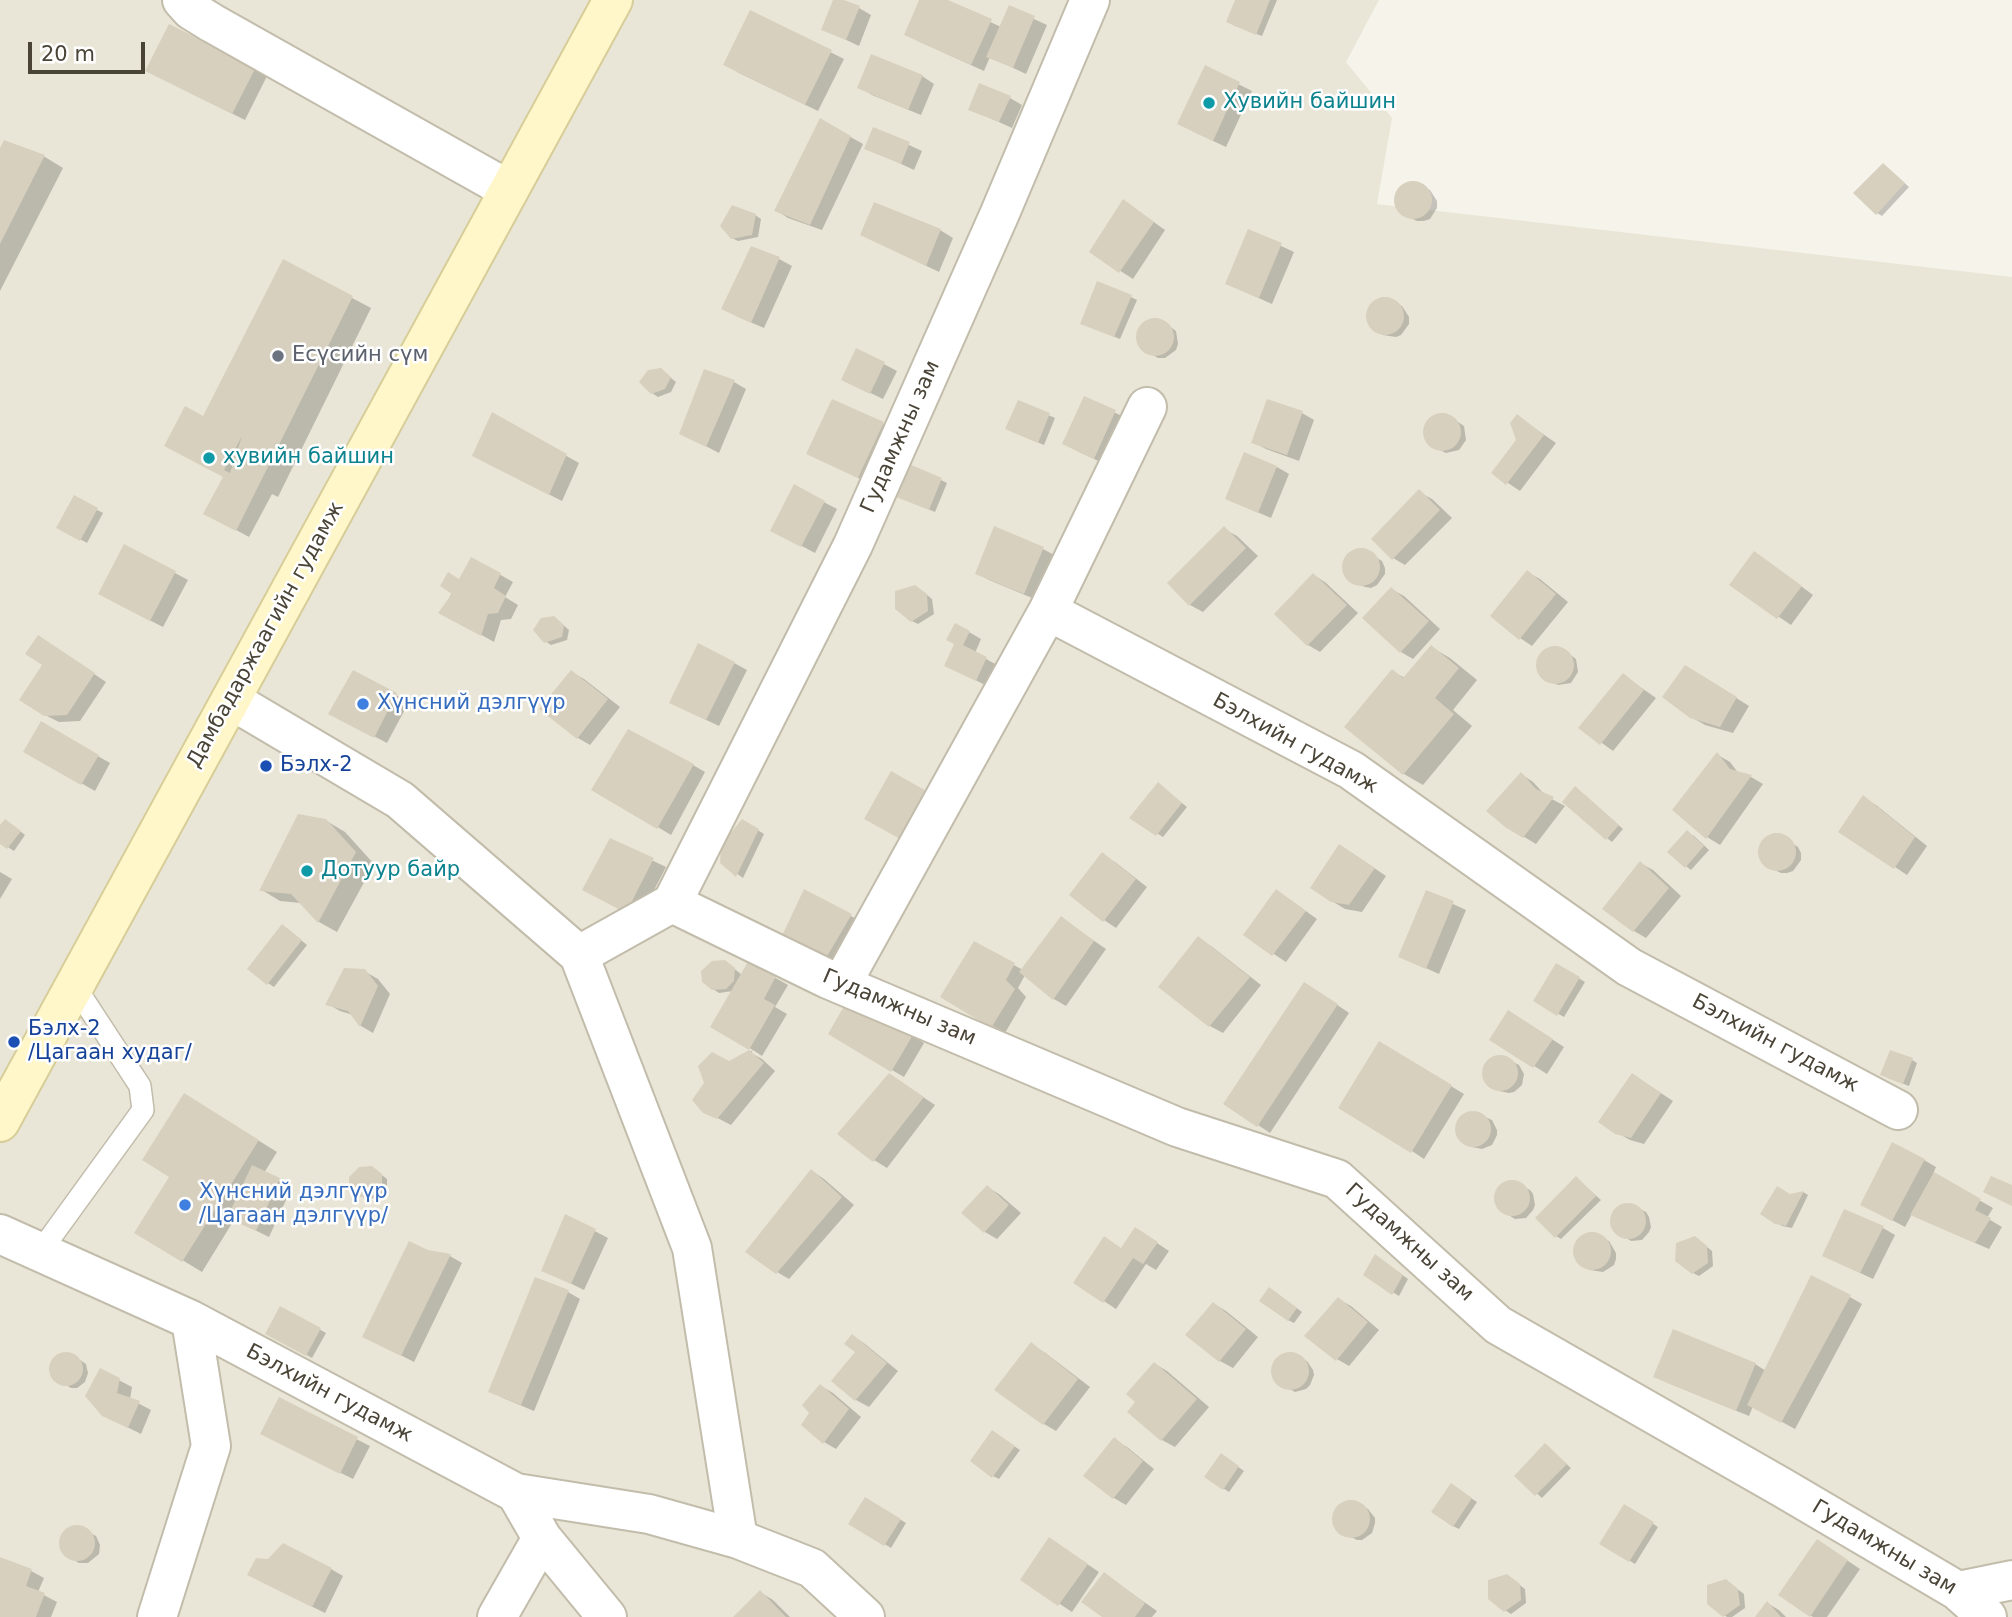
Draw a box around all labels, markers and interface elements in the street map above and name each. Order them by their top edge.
scale bar [32,28,149,72]
text: 20 m [41,42,95,66]
place label: Хувийн байшин [1223,90,1396,116]
marker: Хувийн байшин [1201,95,1217,111]
place label: Есүсийн сүм [292,343,428,369]
marker: Есүсийн сүм [270,348,286,364]
street label: Гудамжны зам [856,357,946,517]
place label: хувийн байшин [223,445,394,471]
marker: хувийн байшин [201,450,217,466]
street label: Дамбадаржаагийн гудамж [182,497,350,773]
street label: Бэлхийн гудамж [1208,688,1382,800]
place label: Хүнсний дэлгүүр [377,691,565,717]
marker: Хүнсний дэлгүүр [355,696,371,712]
place label: Бэлх-2 [280,753,353,779]
marker: Бэлх-2 [258,758,274,774]
place label: Дотуур байр [321,858,460,884]
marker: Дотуур байр [299,863,315,879]
street label: Гудамжны зам [818,964,980,1052]
street label: Бэлхийн гудамж [1687,989,1863,1099]
place label: Бэлх-2 /Цагаан худаг/ [28,1017,192,1067]
marker: Бэлх-2 /Цагаан худаг/ [6,1034,22,1050]
street label: Гудамжны зам [1340,1179,1478,1307]
place label: Хүнсний дэлгүүр /Цагаан дэлгүүр/ [199,1180,388,1230]
marker: Хүнсний дэлгүүр /Цагаан дэлгүүр/ [177,1197,193,1213]
street label: Бэлхийн гудамж [241,1339,417,1449]
street label: Гудамжны зам [1807,1495,1961,1601]

